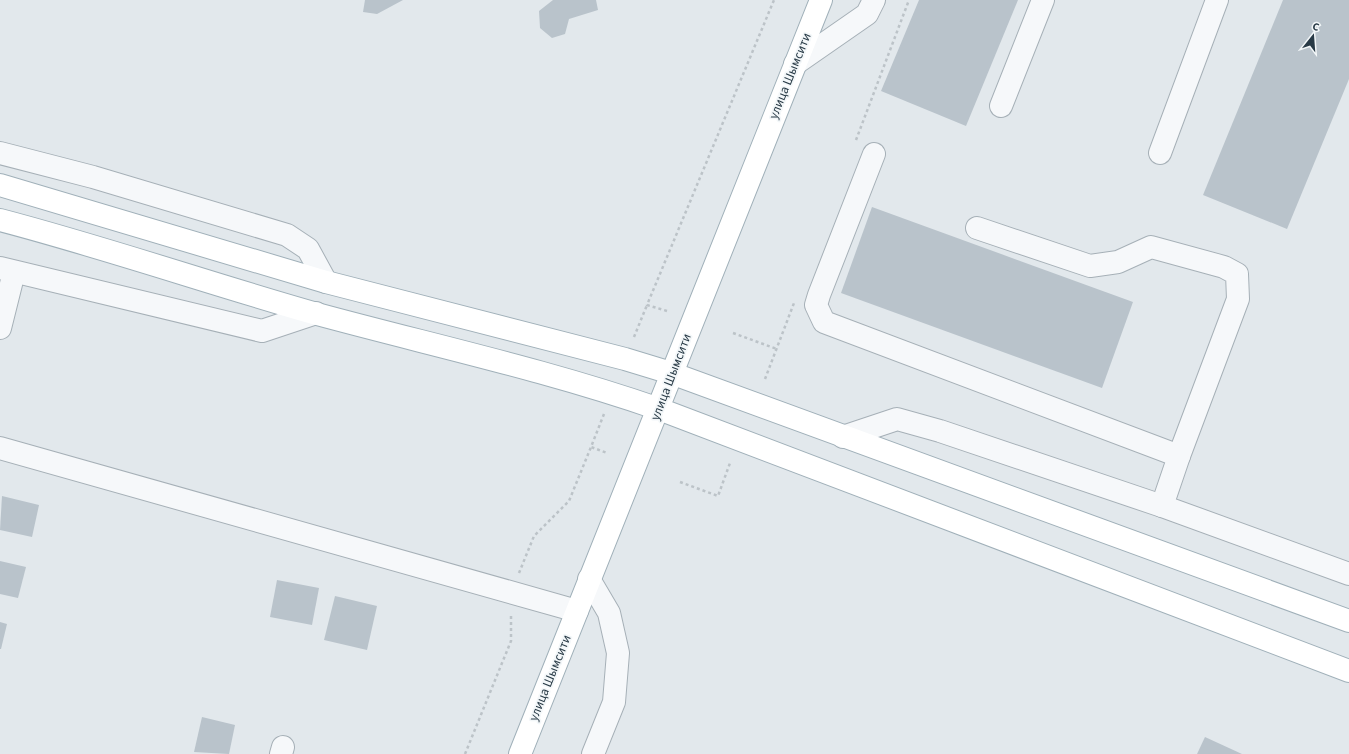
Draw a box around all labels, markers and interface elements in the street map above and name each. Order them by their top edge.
north arrow [1293,16,1333,56]
text: С [1311,19,1322,35]
street label: улица Шымсити [764,30,816,122]
street label: улица Шымсити [646,331,696,423]
street label: улица Шымсити [524,632,576,724]

